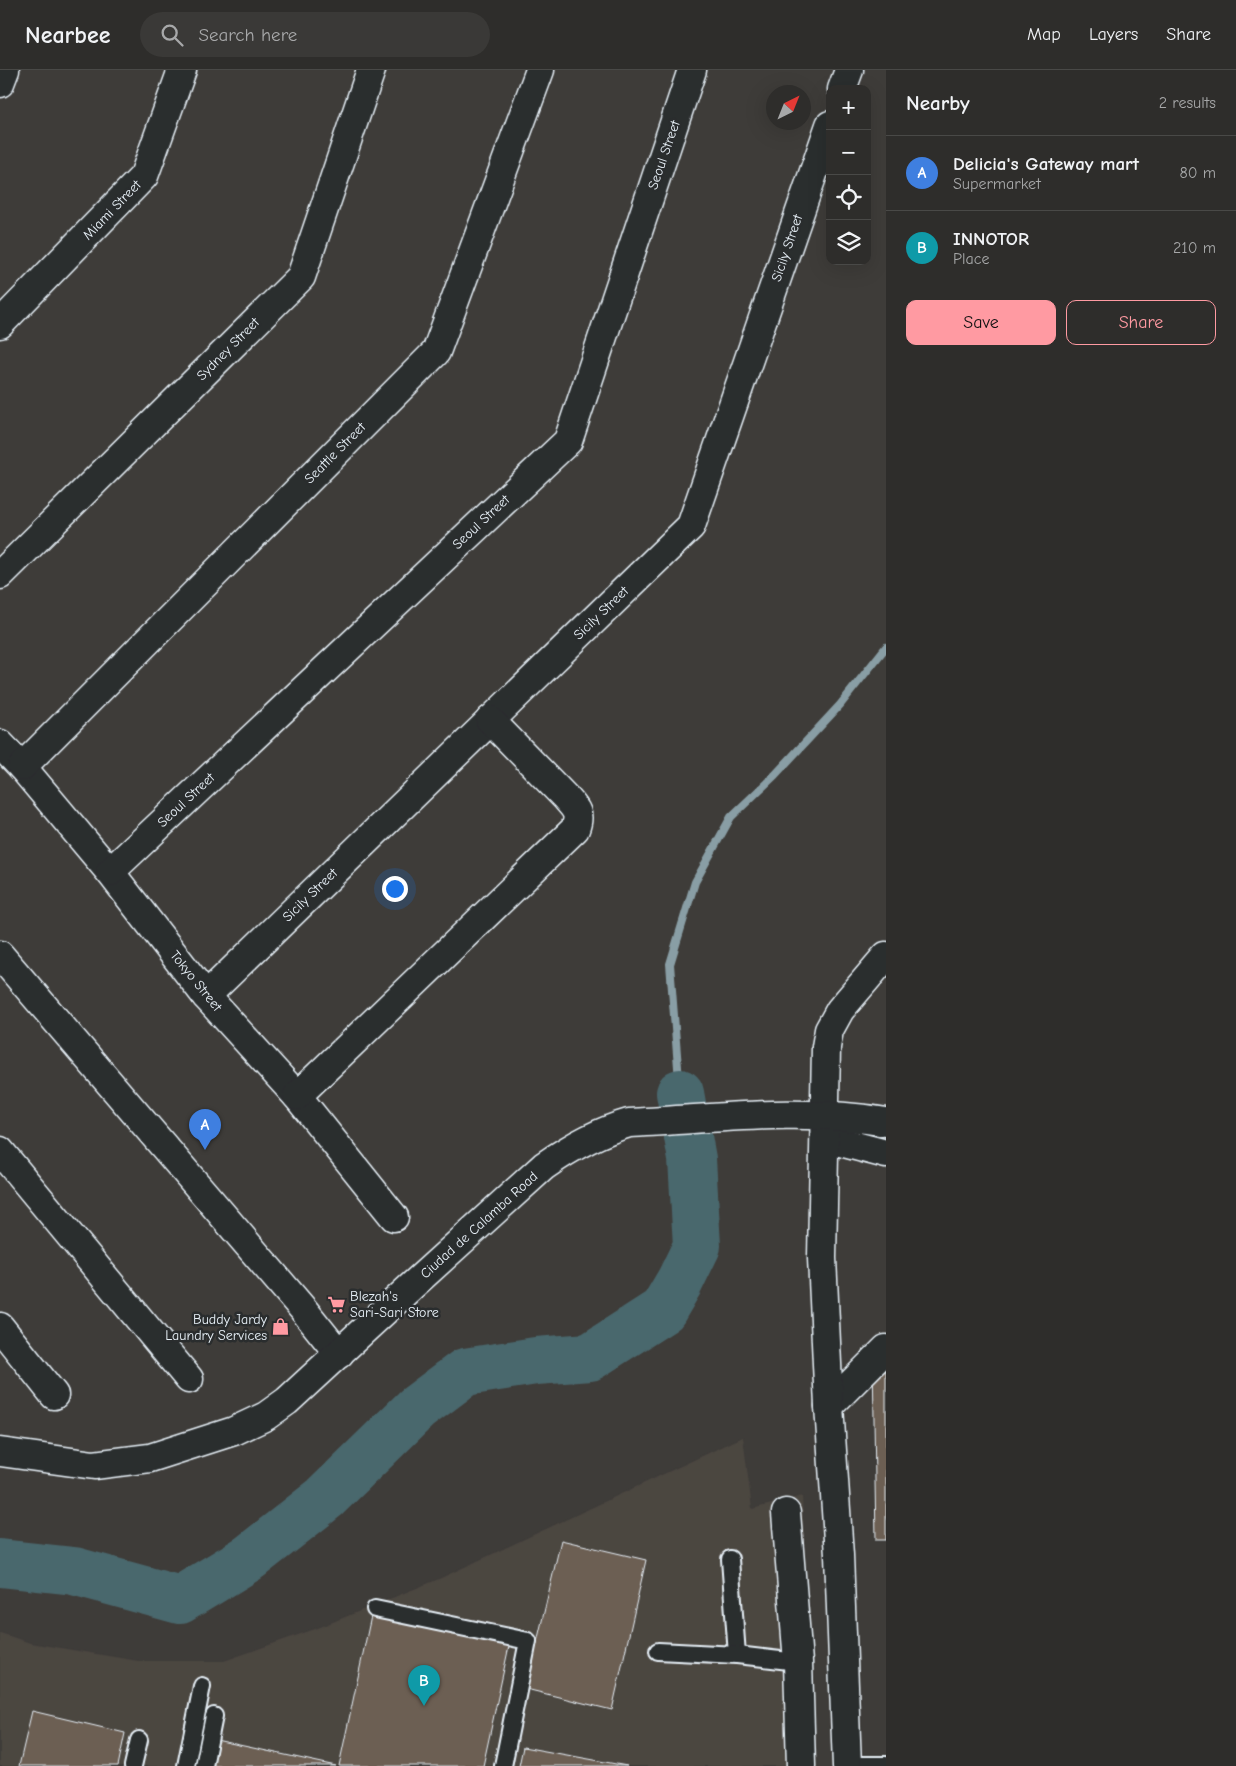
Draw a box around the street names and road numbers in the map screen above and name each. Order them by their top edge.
street label: Seoul Street [644,117,684,192]
street label: Miami Street [79,176,145,243]
street label: Sicily Street [768,211,807,284]
street label: Sydney Street [193,313,264,384]
street label: Seattle Street [301,418,370,487]
street label: Seoul Street [449,491,514,553]
street label: Sicily Street [570,582,633,643]
street label: Seoul Street [154,769,219,831]
street label: Sicily Street [279,864,342,925]
street label: Tokyo Street [166,947,226,1016]
street label: Ciudad de Calamba Road [417,1168,541,1282]

